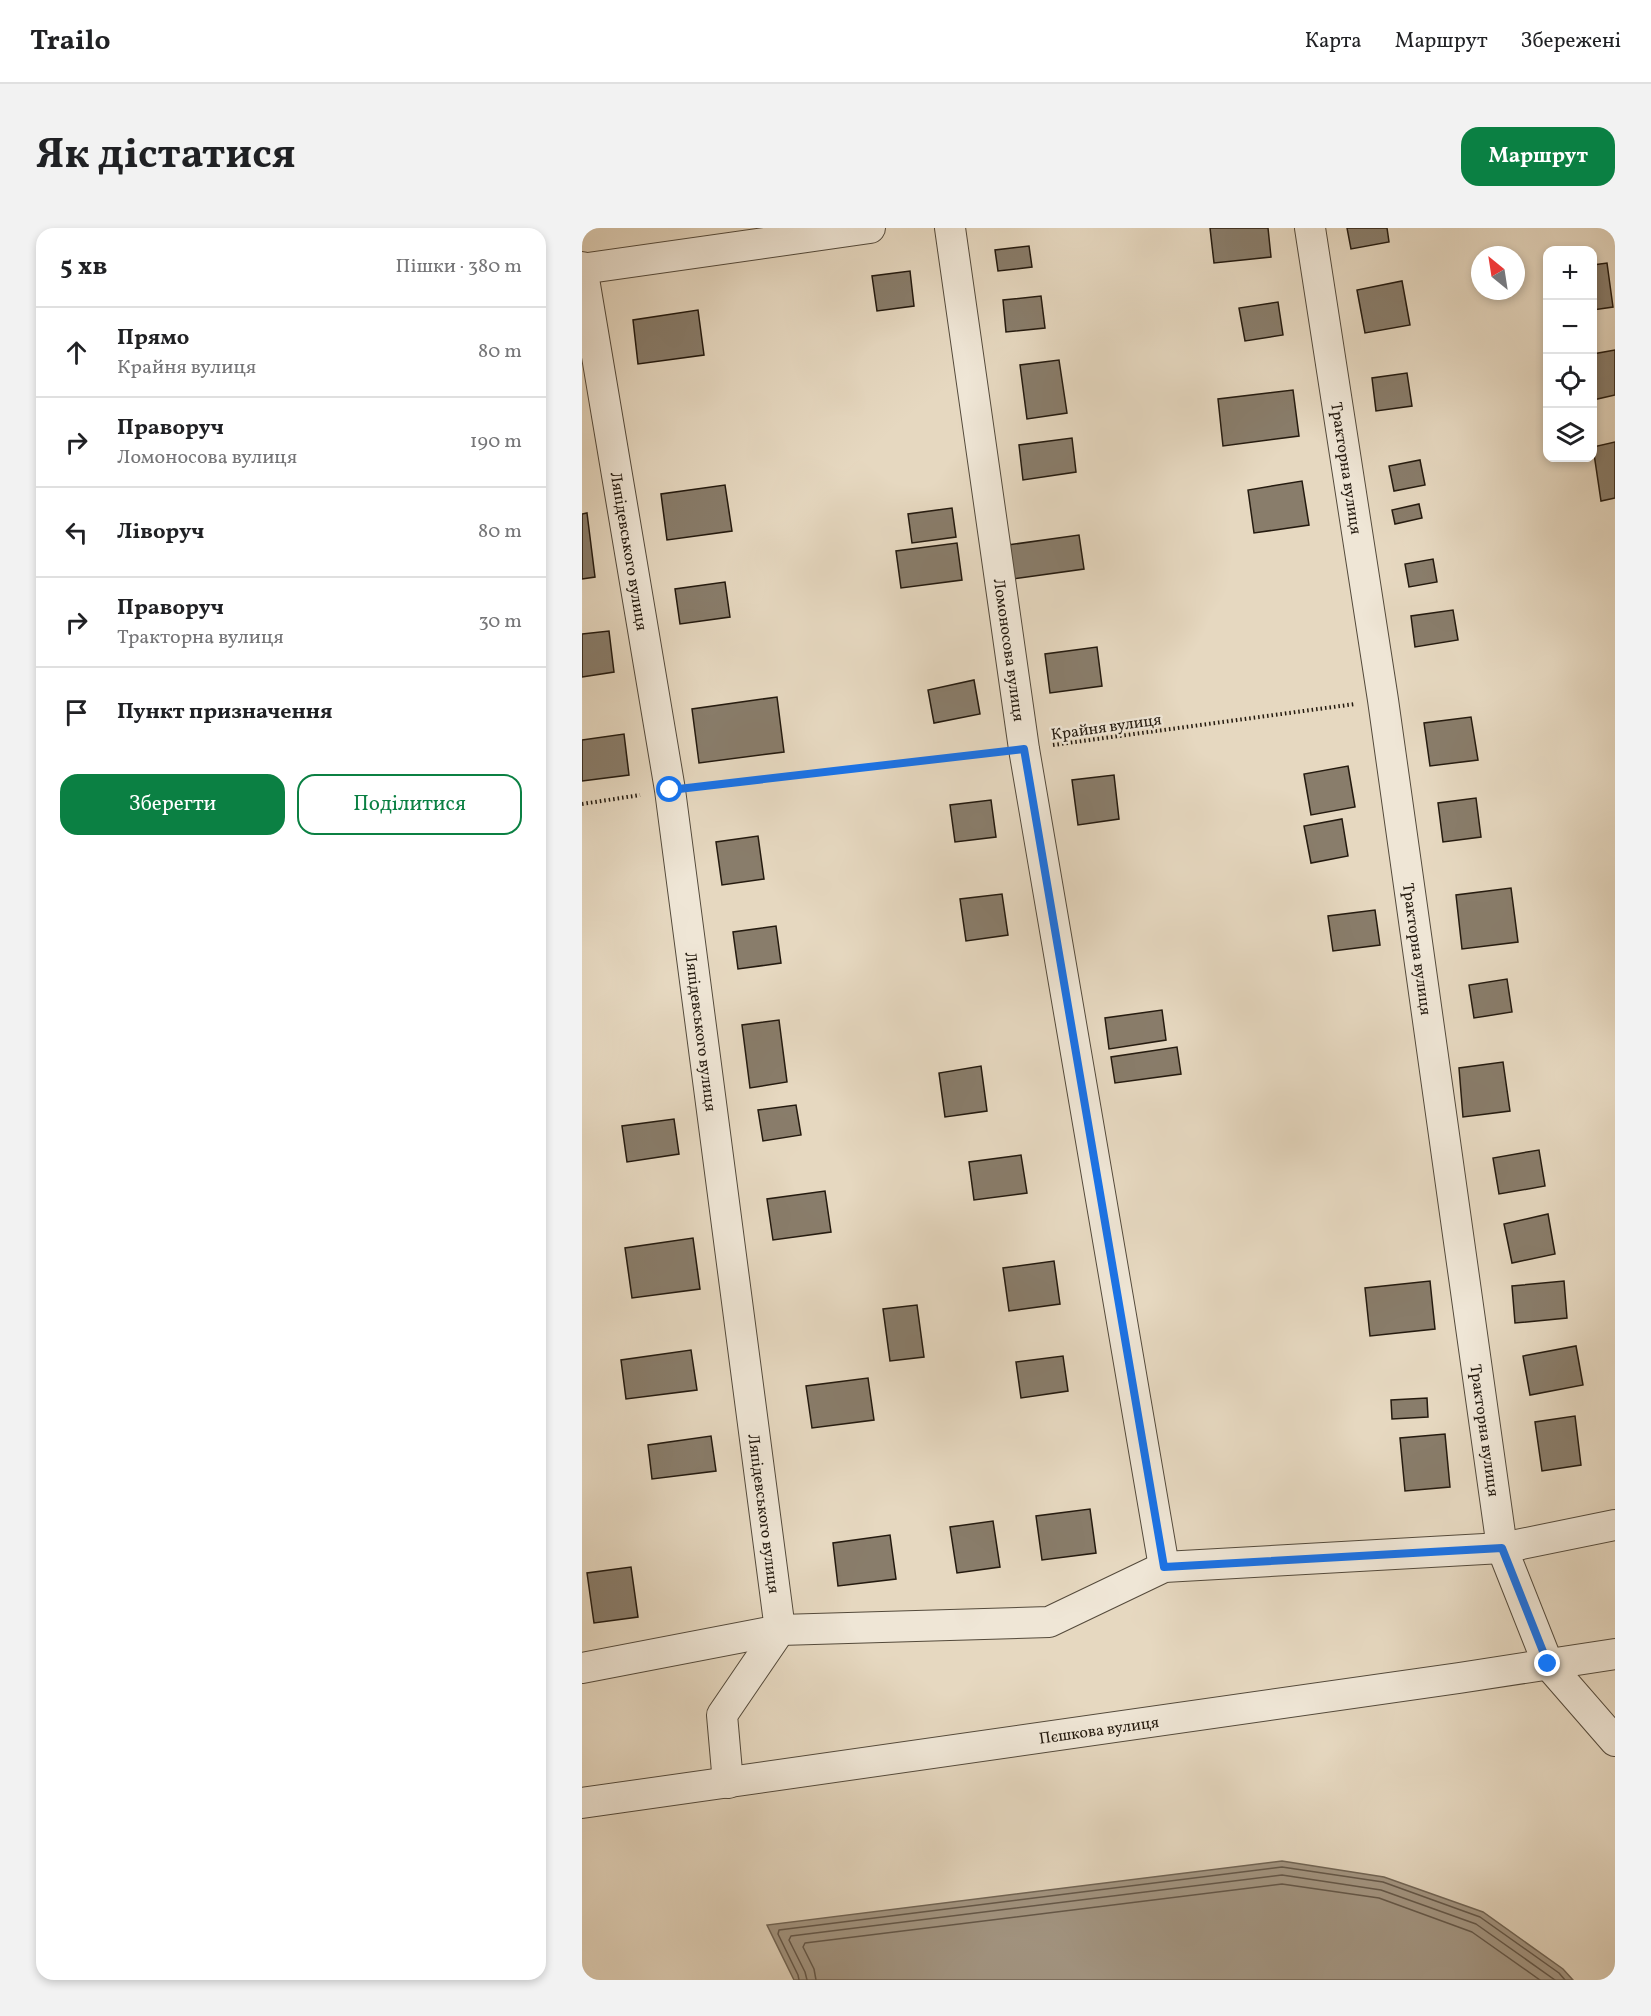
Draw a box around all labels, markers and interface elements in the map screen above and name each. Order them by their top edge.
text: Trailo [30,22,111,61]
text: Карта [1305,27,1362,56]
text: Маршрут [1395,27,1488,56]
text: Збережені [1521,27,1621,56]
text: Як дістатися [36,127,296,186]
button: Маршрут [1461,127,1615,186]
north arrow [1471,246,1525,300]
map controls [1543,246,1597,462]
button: + [1543,246,1597,300]
text: 5 хв [60,249,107,285]
text: Пішки · 380 m [396,253,522,281]
button: − [1543,300,1597,354]
text: Прямо [117,323,189,354]
icon: ahead [60,336,93,369]
text: 80 m [478,338,522,366]
text: Крайня вулиця [117,354,256,382]
button: locate [1543,354,1597,408]
street label: Тракторна вулиця [1324,401,1366,536]
button: layers [1543,408,1597,462]
text: Праворуч [117,413,224,444]
icon: right [60,426,93,459]
text: 190 m [470,428,522,456]
text: Ломоносова вулиця [117,444,297,472]
street label: Ляпідевського вулиця [604,470,652,632]
icon: left [60,516,93,549]
text: Ліворуч [117,517,204,548]
text: 80 m [478,518,522,546]
street label: Ломоносова вулиця [987,577,1029,723]
text: Праворуч [117,593,224,624]
icon: right [60,606,93,639]
text: 30 m [478,608,522,636]
text: Тракторна вулиця [117,624,284,652]
icon: arrive [60,696,93,729]
text: Пункт призначення [117,697,333,728]
street label: Крайня вулиця [1050,709,1163,747]
button: Зберегти [60,774,285,835]
button: Поділитися [297,774,522,835]
route start [656,776,682,802]
street label: Тракторна вулиця [1396,882,1436,1017]
street label: Ляпідевського вулиця [678,951,721,1113]
street label: Тракторна вулиця [1463,1363,1504,1498]
street label: Ляпідевського вулиця [741,1433,784,1595]
route end [1534,1650,1560,1676]
street label: Пєшкова вулиця [1038,1712,1161,1751]

